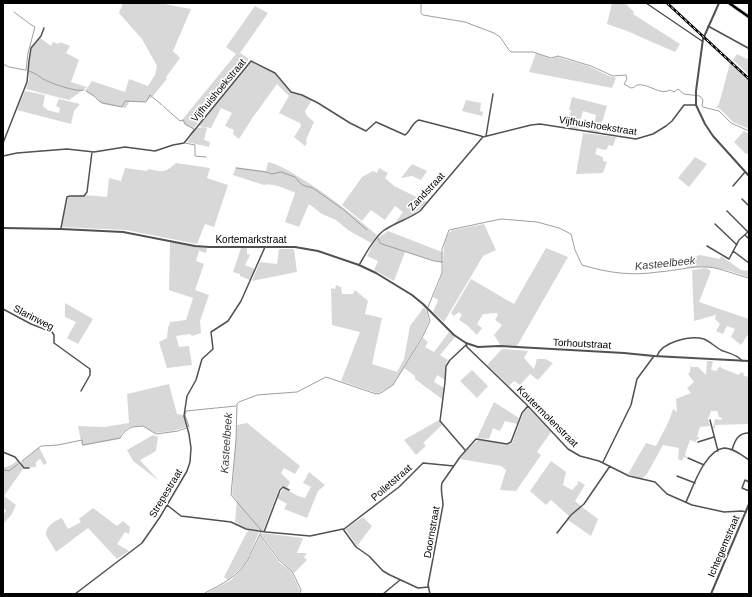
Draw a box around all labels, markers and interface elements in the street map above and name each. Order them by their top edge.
street label: Vijfhuishoekstraat [189,56,248,124]
street label: Vijfhuishoekstraat [558,114,638,137]
street label: Zandstraat [406,170,447,213]
street label: Kortemarkstraat [215,234,287,245]
water label: Kasteelbeek [634,254,696,272]
street label: Slarinweg [12,303,56,332]
street label: Torhoutstraat [553,336,612,351]
street label: Koutermolenstraat [515,384,581,449]
water label: Kasteelbeek [218,412,234,474]
street label: Polletstraat [369,462,414,503]
street label: Strepestraat [147,467,184,519]
street label: Doornstraat [422,505,441,559]
street label: Ichtegemstraat [705,513,742,579]

